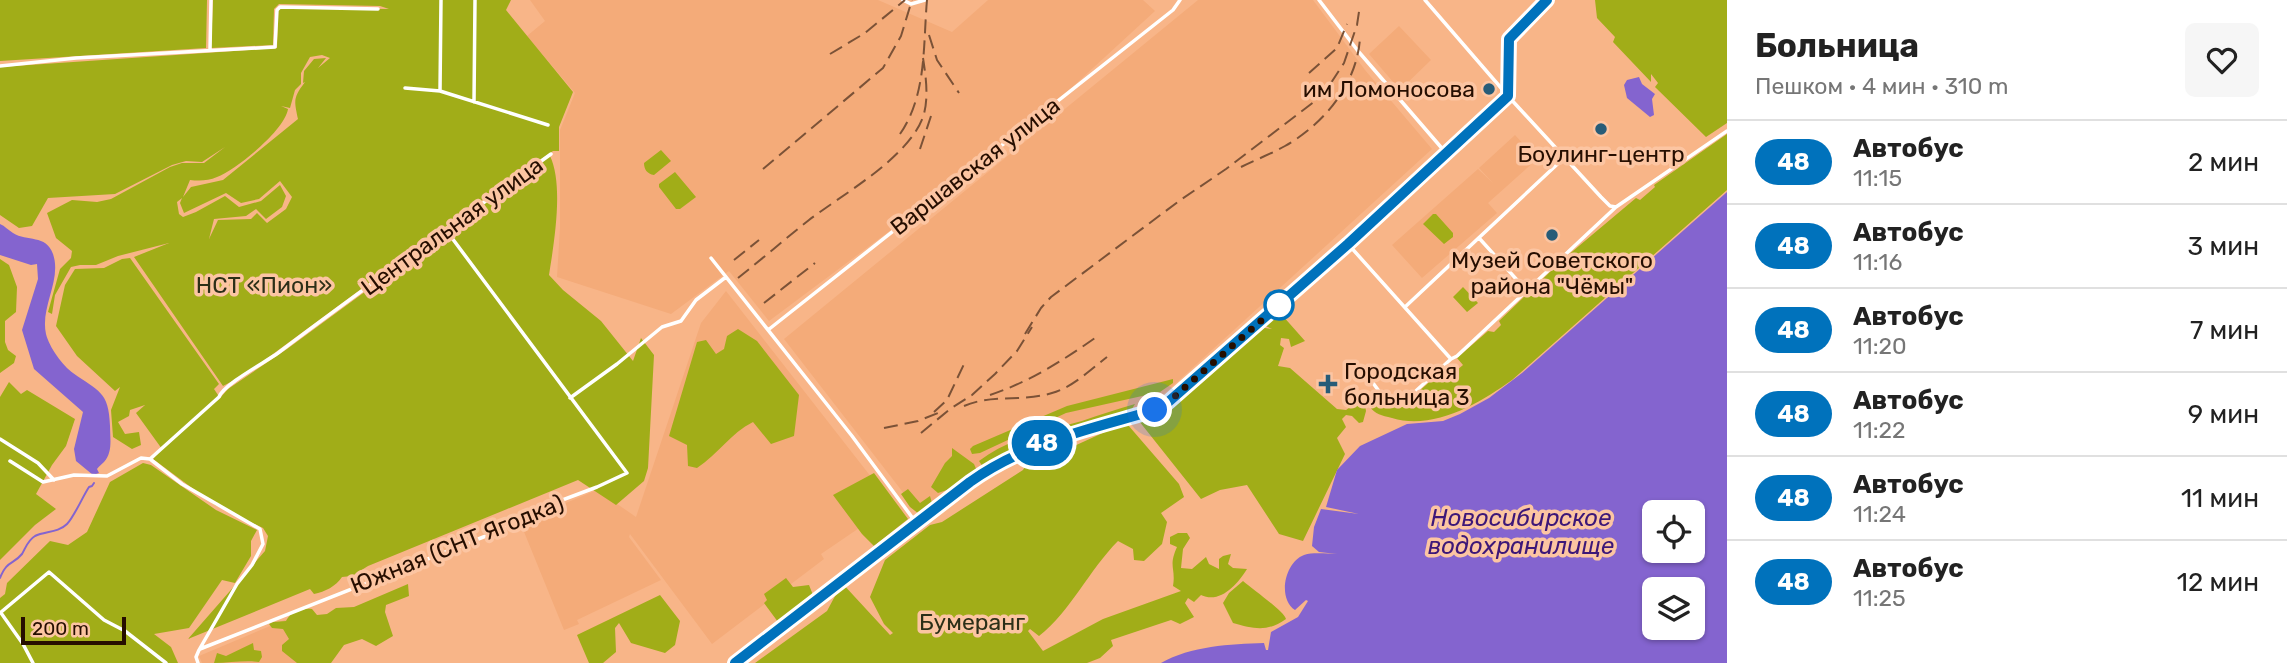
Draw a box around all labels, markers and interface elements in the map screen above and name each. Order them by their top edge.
button: heart [2185,23,2259,97]
text: Больница [1755,26,1919,65]
text: Пешком · 4 мин · 310 m [1755,72,2008,100]
place label: им Ломоносова [1303,75,1475,103]
marker: им Ломоносова [1481,81,1497,97]
street label: Варшавская улица [885,91,1065,241]
marker: Боулинг-центр [1593,121,1609,137]
text: Автобус [1853,133,1964,164]
place label: Боулинг-центр [1517,140,1685,168]
text: 2 мин [2188,147,2259,178]
text: 48 [1777,148,1810,176]
street label: Центральная улица [356,151,548,301]
text: 11:15 [1853,164,1902,192]
text: Автобус [1853,217,1964,248]
marker: Музей Советского района "Чёмы" [1544,227,1560,243]
text: 3 мин [2188,231,2259,262]
text: 48 [1777,232,1810,260]
place label: Музей Советского района "Чёмы" [1451,246,1653,300]
text: 11:16 [1853,248,1902,276]
park label: НСТ «Пион» [196,271,332,299]
unlabelled marker [1264,290,1294,320]
text: Автобус [1853,301,1964,332]
text: 7 мин [2190,315,2259,346]
text: 48 [1777,316,1810,344]
text: 11:20 [1853,332,1907,360]
place label: Городская больница 3 [1344,357,1470,411]
marker: Городская больница 3 [1318,374,1338,394]
text: Автобус [1853,385,1964,416]
your location [1137,392,1172,427]
text: 9 мин [2188,399,2259,430]
text: 48 [1777,400,1810,428]
text: 11:22 [1853,416,1906,444]
line badge: 48 [1010,420,1074,466]
text: 48 [1026,429,1058,457]
text: Автобус [1853,469,1964,500]
text: 11 мин [2181,483,2259,514]
text: 48 [1777,484,1810,512]
street label: Южная (СНТ Ягодка) [346,488,568,600]
map controls [1642,500,1705,640]
button: locate [1642,500,1705,563]
text: 11:24 [1853,500,1906,528]
water label: Новосибирское водохранилище [1428,504,1614,560]
text: Автобус [1853,553,1964,584]
text: 12 мин [2177,567,2259,598]
text: 48 [1777,568,1810,596]
button: layers [1642,577,1705,640]
text: 11:25 [1853,584,1906,612]
park label: Бумеранг [919,608,1025,636]
scale bar [21,614,126,646]
text: 200 m [32,617,89,640]

